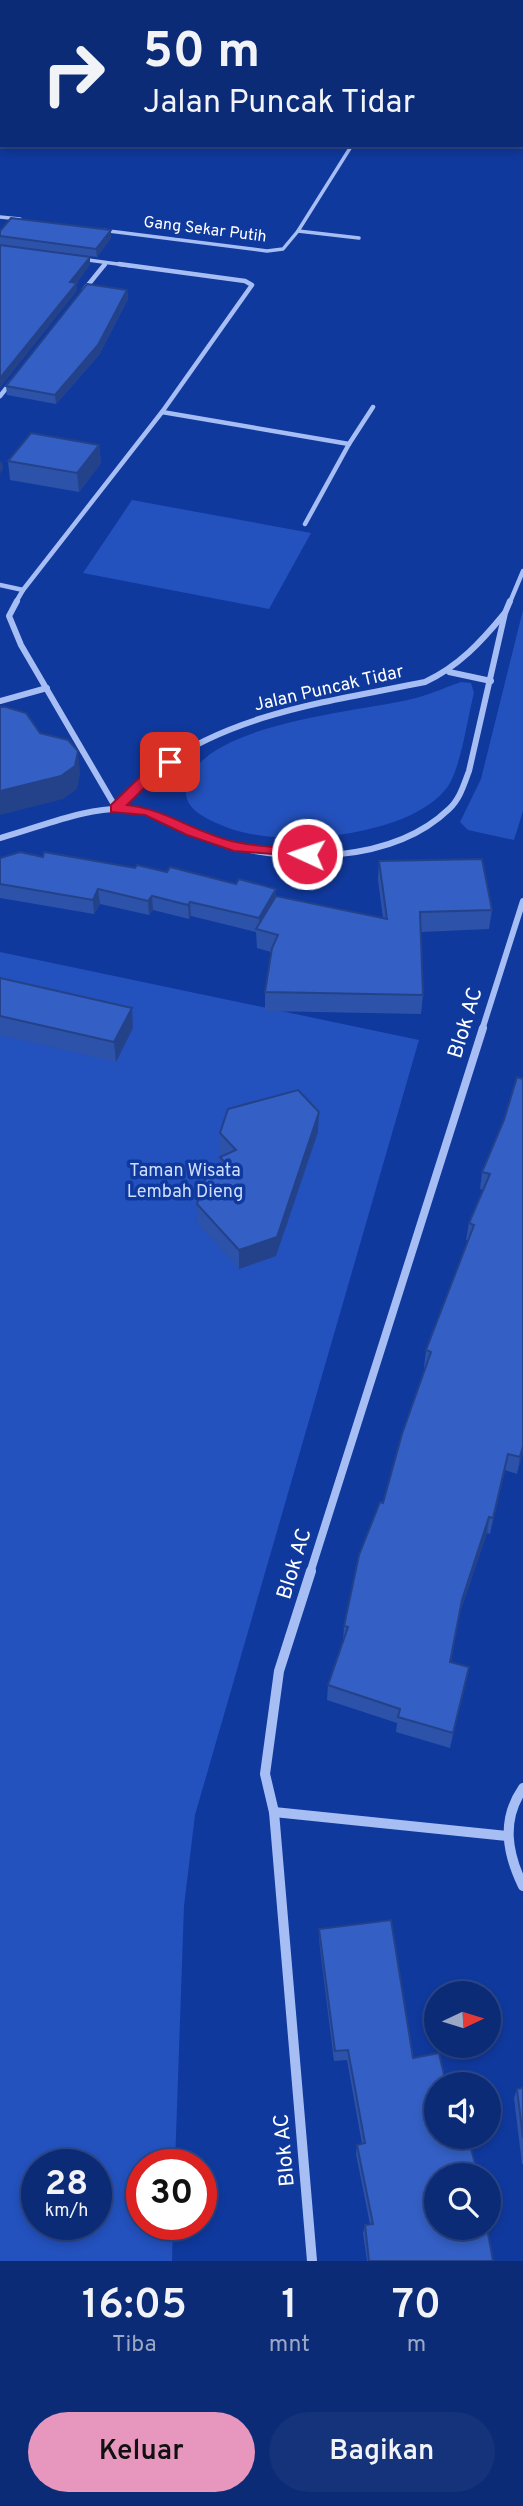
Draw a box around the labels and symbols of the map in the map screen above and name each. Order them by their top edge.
street label: Gang Sekar Putih [142,213,268,247]
street label: Jalan Puncak Tidar [252,661,406,717]
pin [140,732,200,792]
position arrow [270,817,344,891]
street label: Blok AC [442,984,490,1062]
park label: Taman Wisata Lembah Dieng [127,1160,243,1204]
street label: Blok AC [271,1525,319,1603]
north arrow [424,1981,500,2058]
street label: Blok AC [268,2112,302,2188]
speed limit sign: 30 [126,2149,217,2240]

